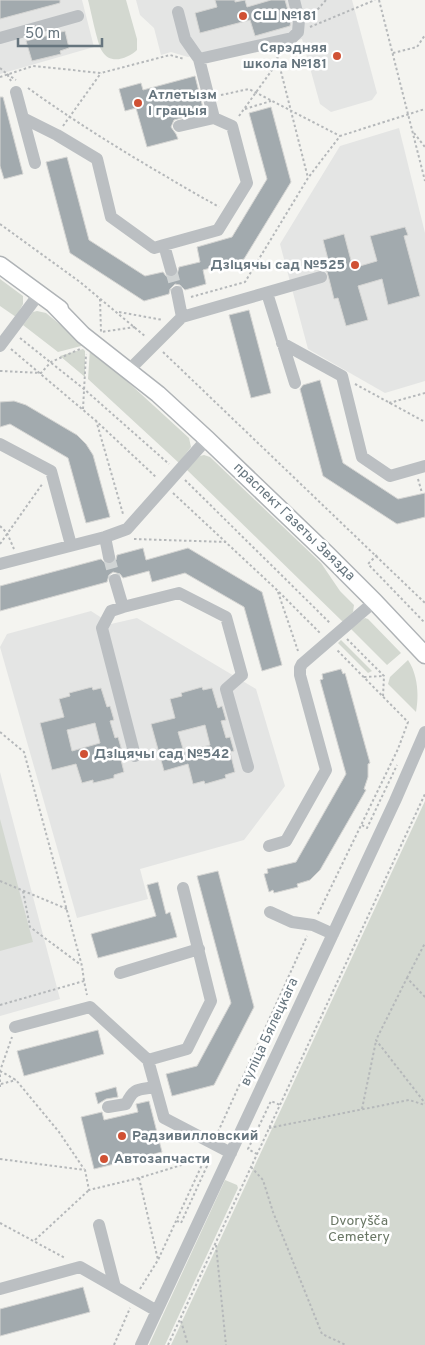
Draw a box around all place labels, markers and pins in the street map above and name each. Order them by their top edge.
place label: СШ №181 [253,8,317,25]
marker: СШ №181 [237,10,249,22]
place label: Сярэдняя школа №181 [243,40,327,73]
marker: Сярэдняя школа №181 [331,50,343,62]
place label: Атлетызм і грацыя [148,87,217,120]
marker: Атлетызм і грацыя [132,97,144,109]
place label: Дзіцячы сад №525 [211,257,345,274]
marker: Дзіцячы сад №525 [349,259,361,271]
place label: Дзіцячы сад №542 [94,746,229,763]
marker: Дзіцячы сад №542 [78,748,90,760]
place label: Радзивилловский [132,1128,258,1145]
marker: Радзивилловский [116,1130,128,1142]
place label: Автозапчасти [114,1151,210,1168]
marker: Автозапчасти [98,1153,110,1165]

